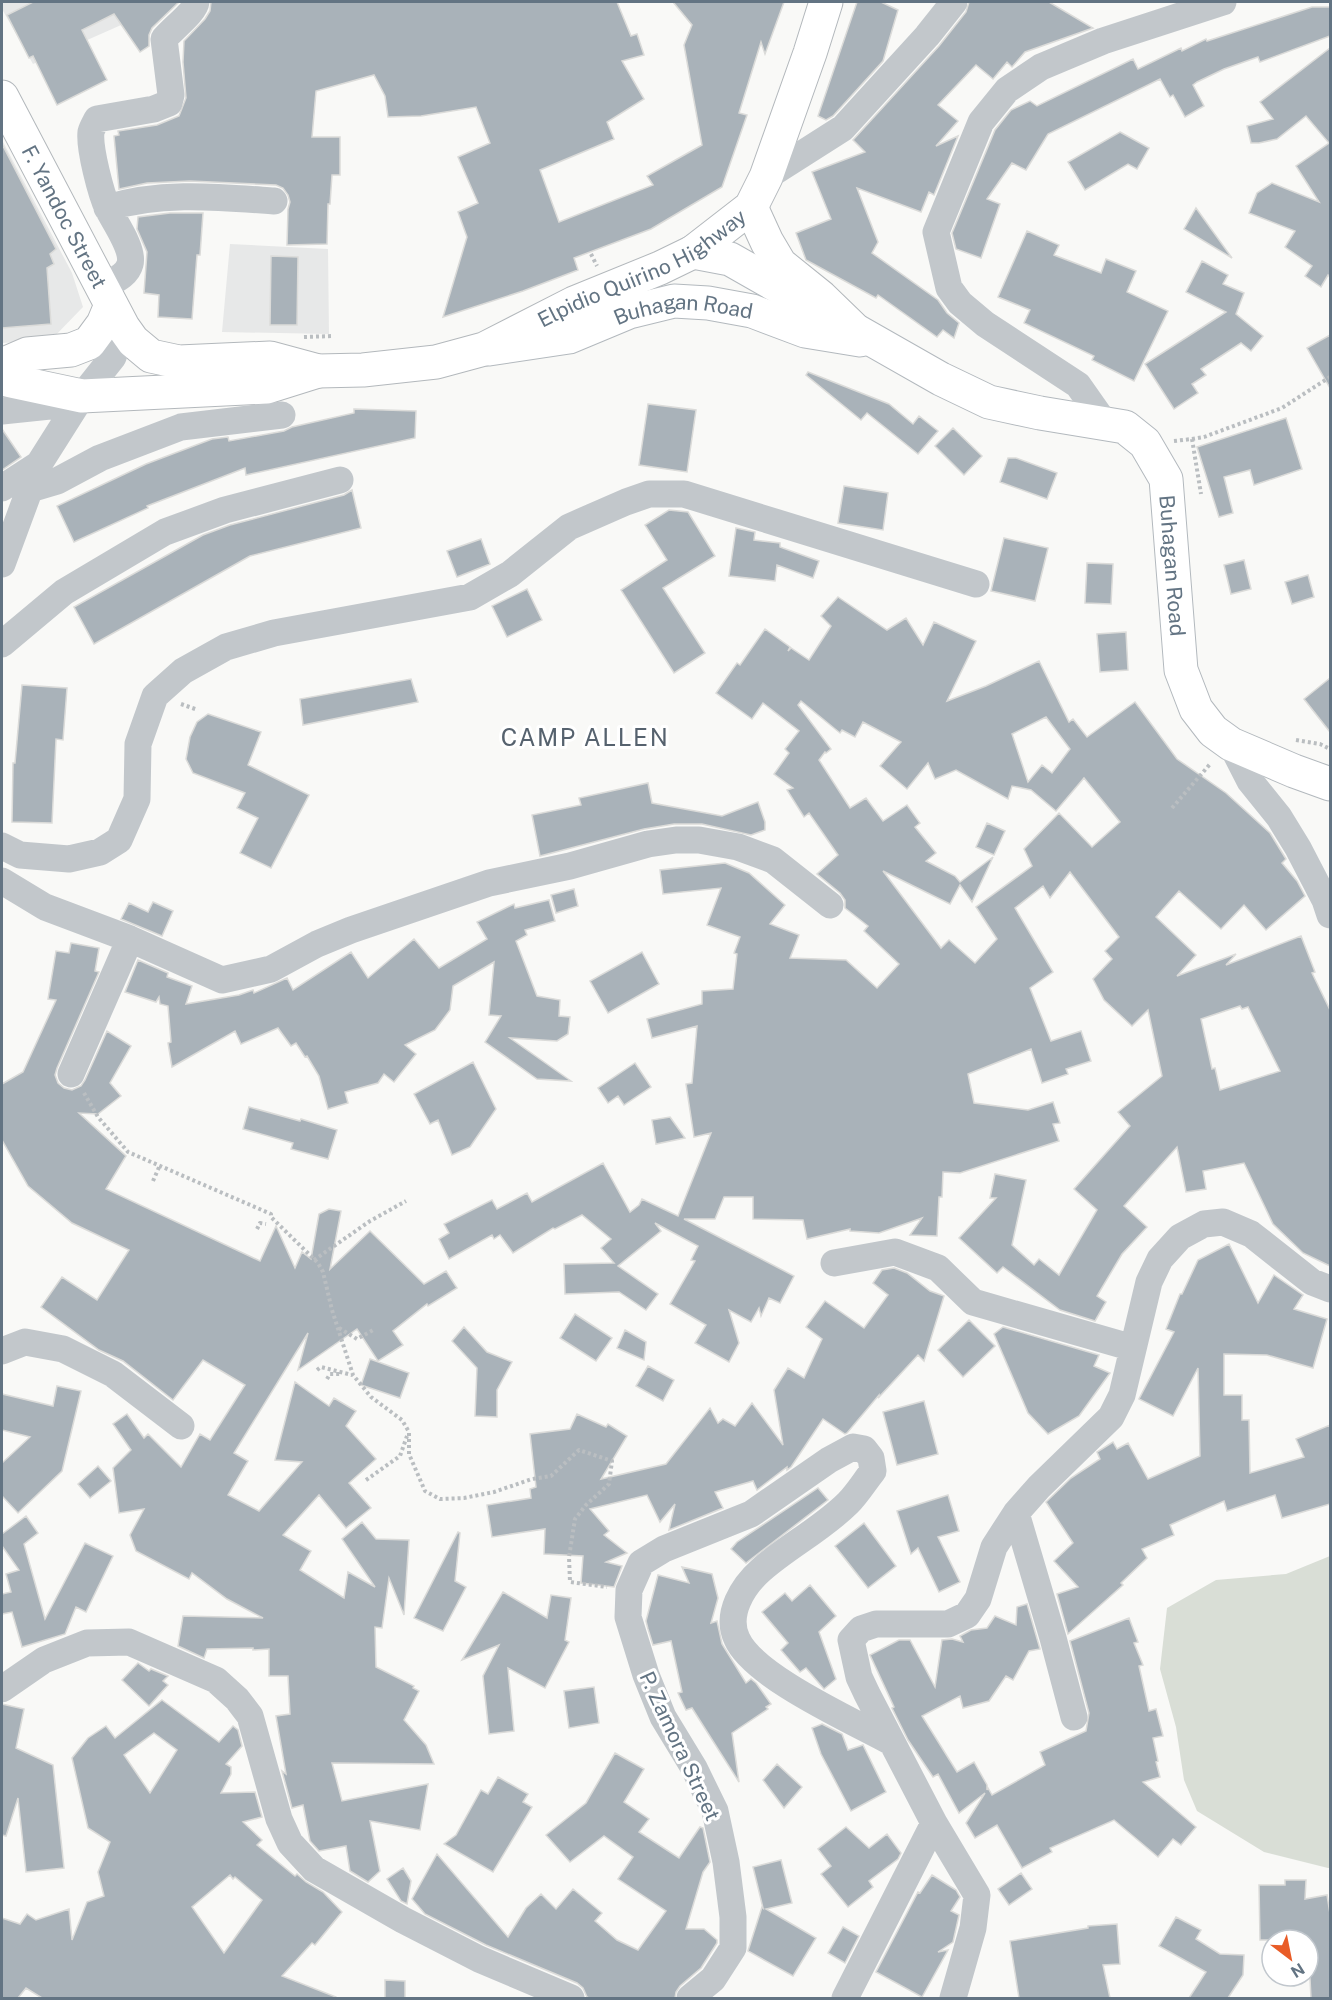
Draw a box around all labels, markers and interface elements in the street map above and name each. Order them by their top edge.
street label: F. Yandoc Street [17,141,113,292]
street label: Elpidio Quirino Highway [533,203,751,332]
street label: Buhagan Road [610,289,755,330]
street label: Buhagan Road [1155,494,1191,637]
district label: CAMP ALLEN [501,723,669,751]
street label: P. Zamora Street [634,1667,726,1825]
north arrow [1260,1928,1320,1988]
text: N [1287,1959,1308,1982]

